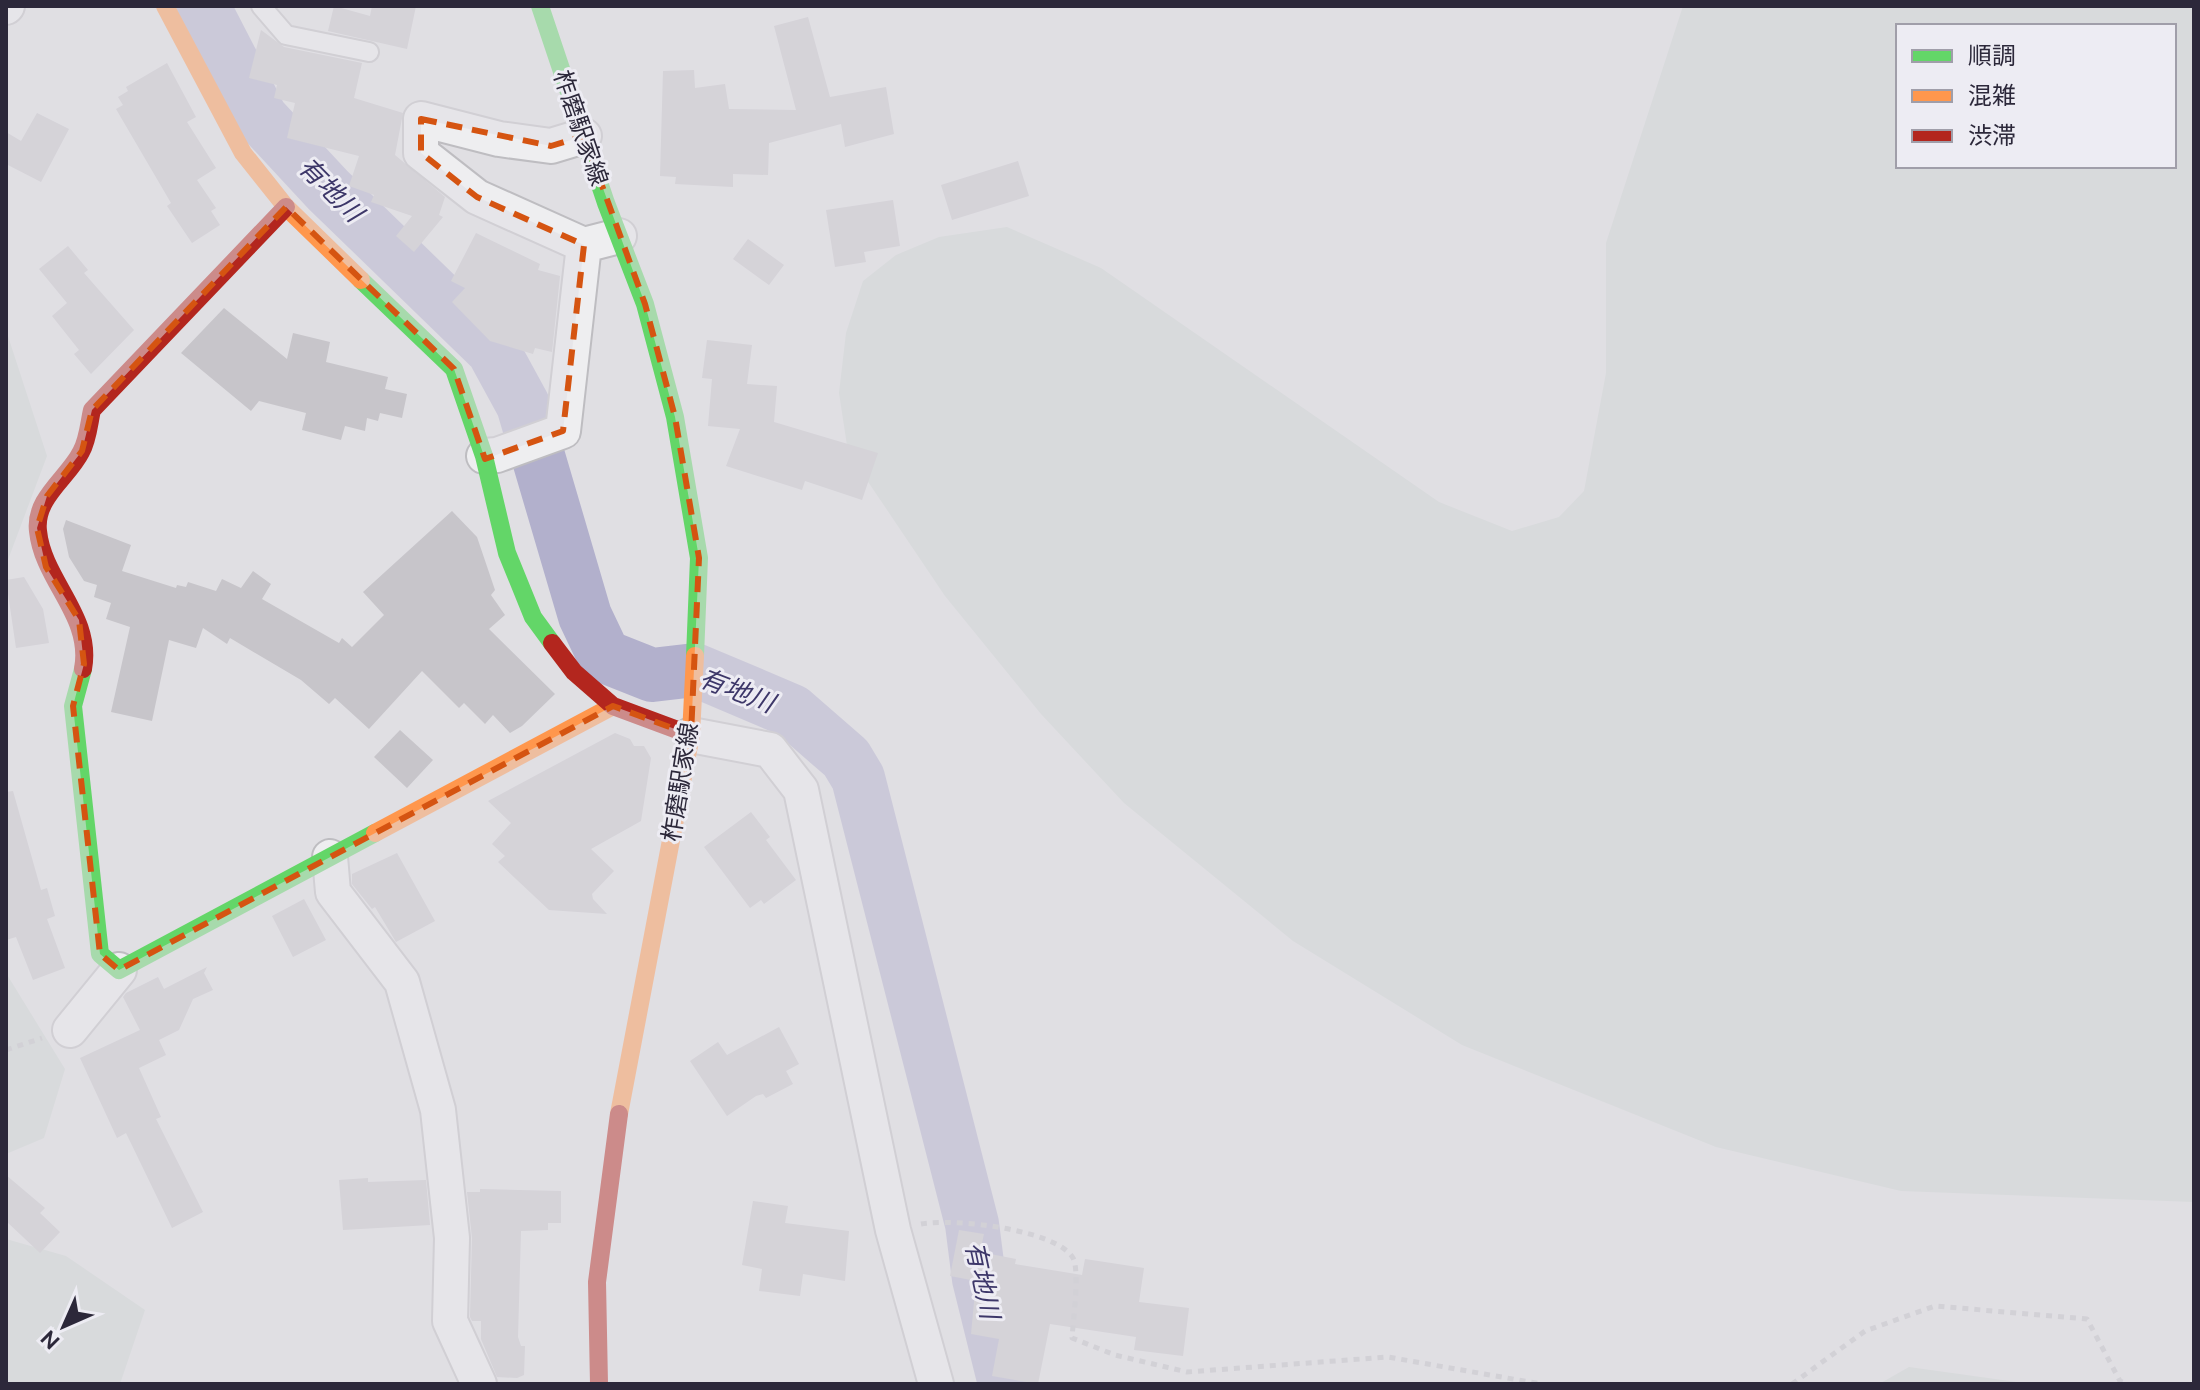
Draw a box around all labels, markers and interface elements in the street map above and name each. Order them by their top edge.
legend [1896,24,2176,168]
text: 順調 [1968,42,2016,69]
street label: 柞磨駅家線 [549,67,613,189]
text: 混雑 [1968,82,2016,109]
text: 渋滞 [1968,122,2016,149]
water label: 有地川 [293,151,371,229]
water label: 有地川 [695,662,781,719]
street label: 柞磨駅家線 [657,721,703,843]
water label: 有地川 [961,1239,1006,1324]
north arrow [24,1286,104,1366]
text: N [35,1326,64,1355]

